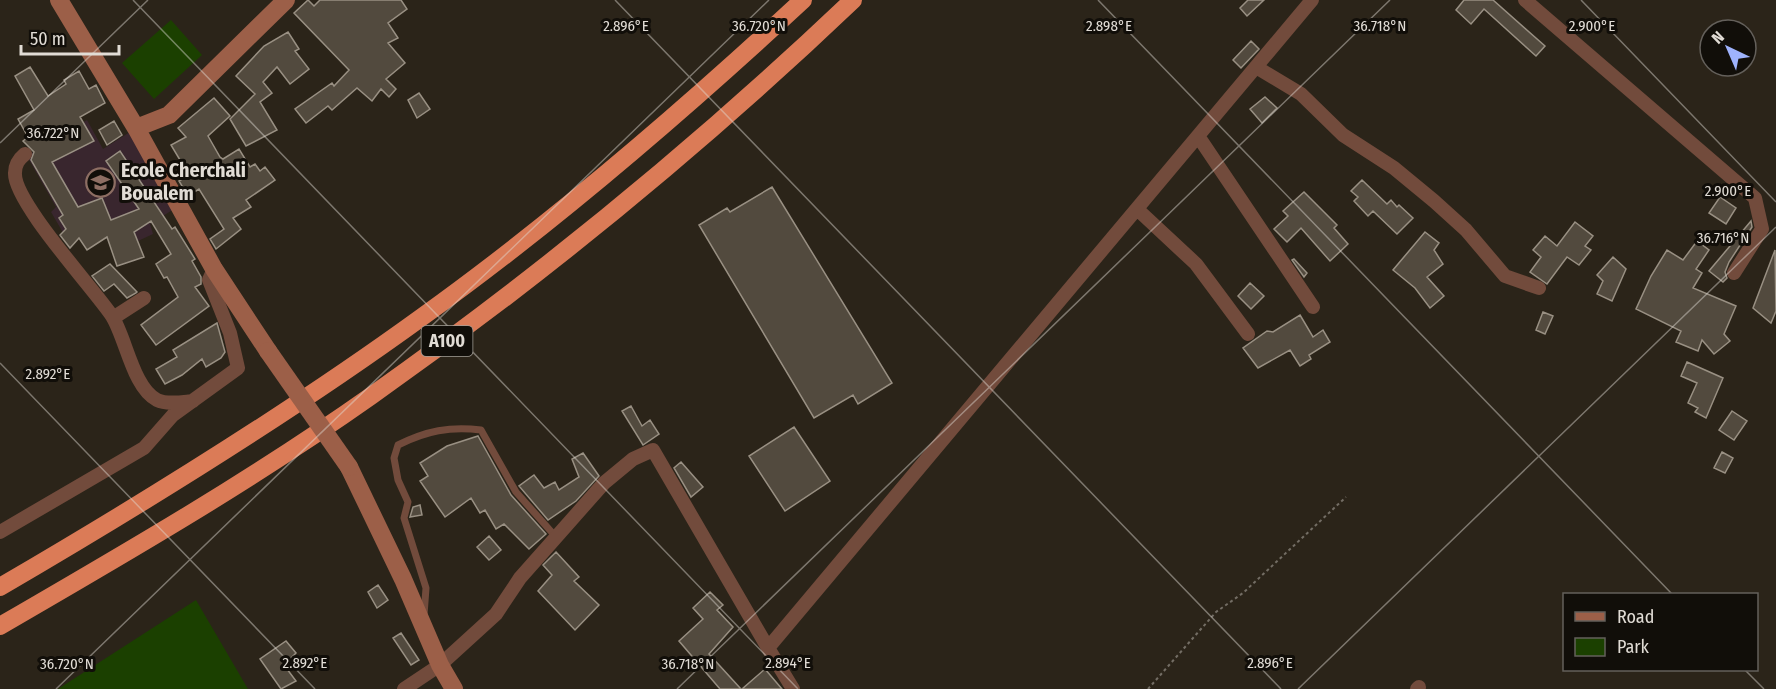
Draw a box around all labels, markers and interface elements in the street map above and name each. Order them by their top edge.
text: 2.896°E [603,17,649,35]
text: 36.720°N [732,17,786,35]
text: 2.898°E [1086,17,1132,35]
text: 36.718°N [1354,17,1406,35]
text: 2.900°E [1569,17,1615,35]
scale bar [21,18,118,56]
north arrow [1698,18,1758,78]
text: N [1708,27,1728,48]
text: 50 m [30,28,66,50]
text: 36.722°N [27,124,79,142]
place label: Ecole Cherchali Boualem [121,158,246,205]
school or university icon: Ecole Cherchali Boualem [84,166,116,198]
text: 2.900°E [1705,182,1751,200]
text: 36.716°N [1697,229,1749,247]
road number: A100 [422,326,472,356]
text: 2.892°E [26,365,70,383]
legend [1563,593,1758,671]
text: Road [1617,606,1654,628]
text: Park [1617,636,1650,658]
text: 2.892°E [283,654,327,672]
text: 2.894°E [765,654,811,672]
text: 2.896°E [1247,654,1293,672]
text: 36.720°N [40,655,94,673]
text: 36.718°N [662,655,714,673]

